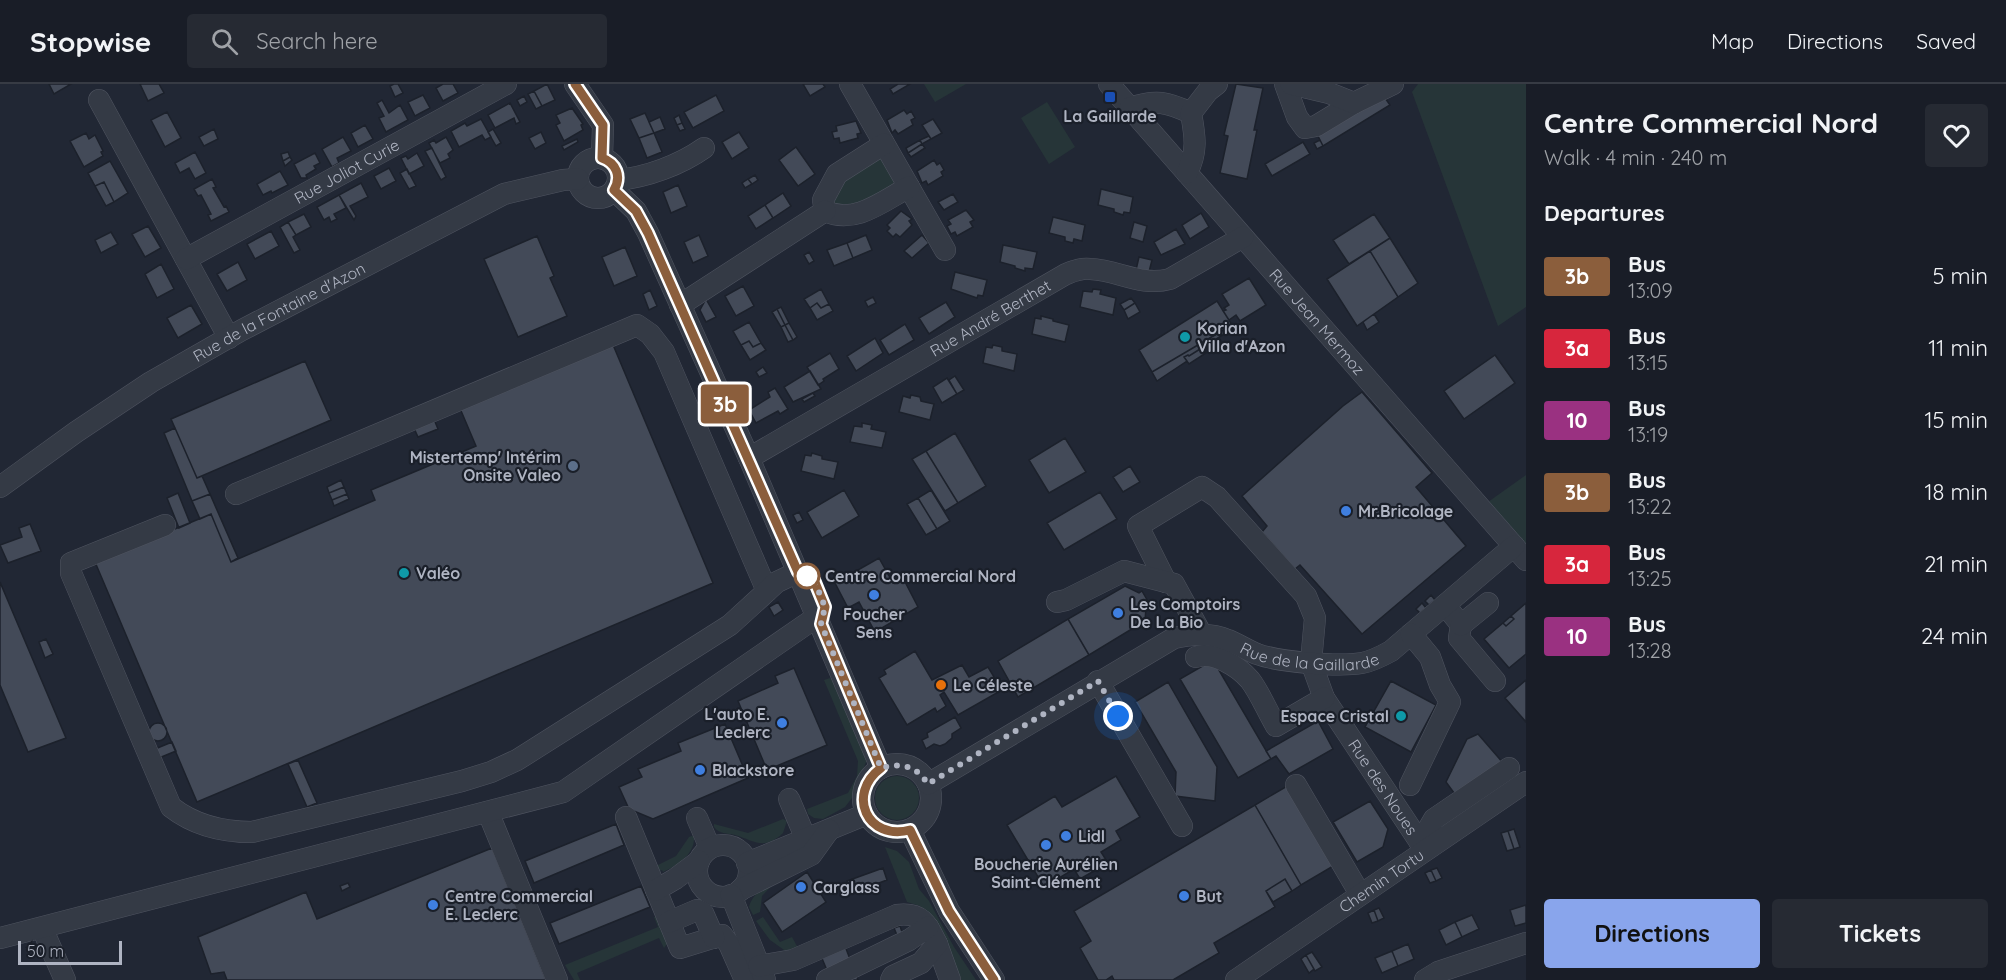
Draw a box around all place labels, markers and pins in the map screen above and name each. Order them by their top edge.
marker: La Gaillarde [1103,90,1117,104]
place label: La Gaillarde [1063,106,1157,126]
place label: Korian Villa d'Azon [1197,318,1286,356]
marker: Korian Villa d'Azon [1178,330,1192,344]
place label: Mistertemp' Intérim Onsite Valeo [410,447,561,485]
marker: Mistertemp' Intérim Onsite Valeo [566,459,580,473]
place label: Mr.Bricolage [1358,501,1453,521]
marker: Mr.Bricolage [1339,504,1353,518]
place label: Valéo [416,563,460,583]
marker: Centre Commercial Nord [794,563,820,589]
marker: Valéo [397,566,411,580]
place label: Centre Commercial Nord [825,566,1016,586]
marker: Foucher Sens [867,588,881,602]
place label: Les Comptoirs De La Bio [1130,594,1241,632]
place label: Foucher Sens [843,604,905,642]
marker: Les Comptoirs De La Bio [1111,606,1125,620]
place label: Le Céleste [953,675,1033,695]
marker: Le Céleste [934,678,948,692]
place label: L'auto E. Leclerc [704,704,770,742]
place label: Espace Cristal [1280,706,1389,726]
marker: Espace Cristal [1394,709,1408,723]
marker: L'auto E. Leclerc [775,716,789,730]
place label: Blackstore [712,760,794,780]
marker: Blackstore [693,763,707,777]
place label: Lidl [1078,826,1105,846]
marker: Lidl [1059,829,1073,843]
marker: Boucherie Aurélien Saint-Clément [1039,838,1053,852]
place label: Boucherie Aurélien Saint-Clément [974,854,1118,892]
place label: Carglass [813,877,880,897]
marker: Carglass [794,880,808,894]
place label: Centre Commercial E. Leclerc [445,886,593,924]
place label: But [1196,886,1222,906]
marker: But [1177,889,1191,903]
marker: Centre Commercial E. Leclerc [426,898,440,912]

